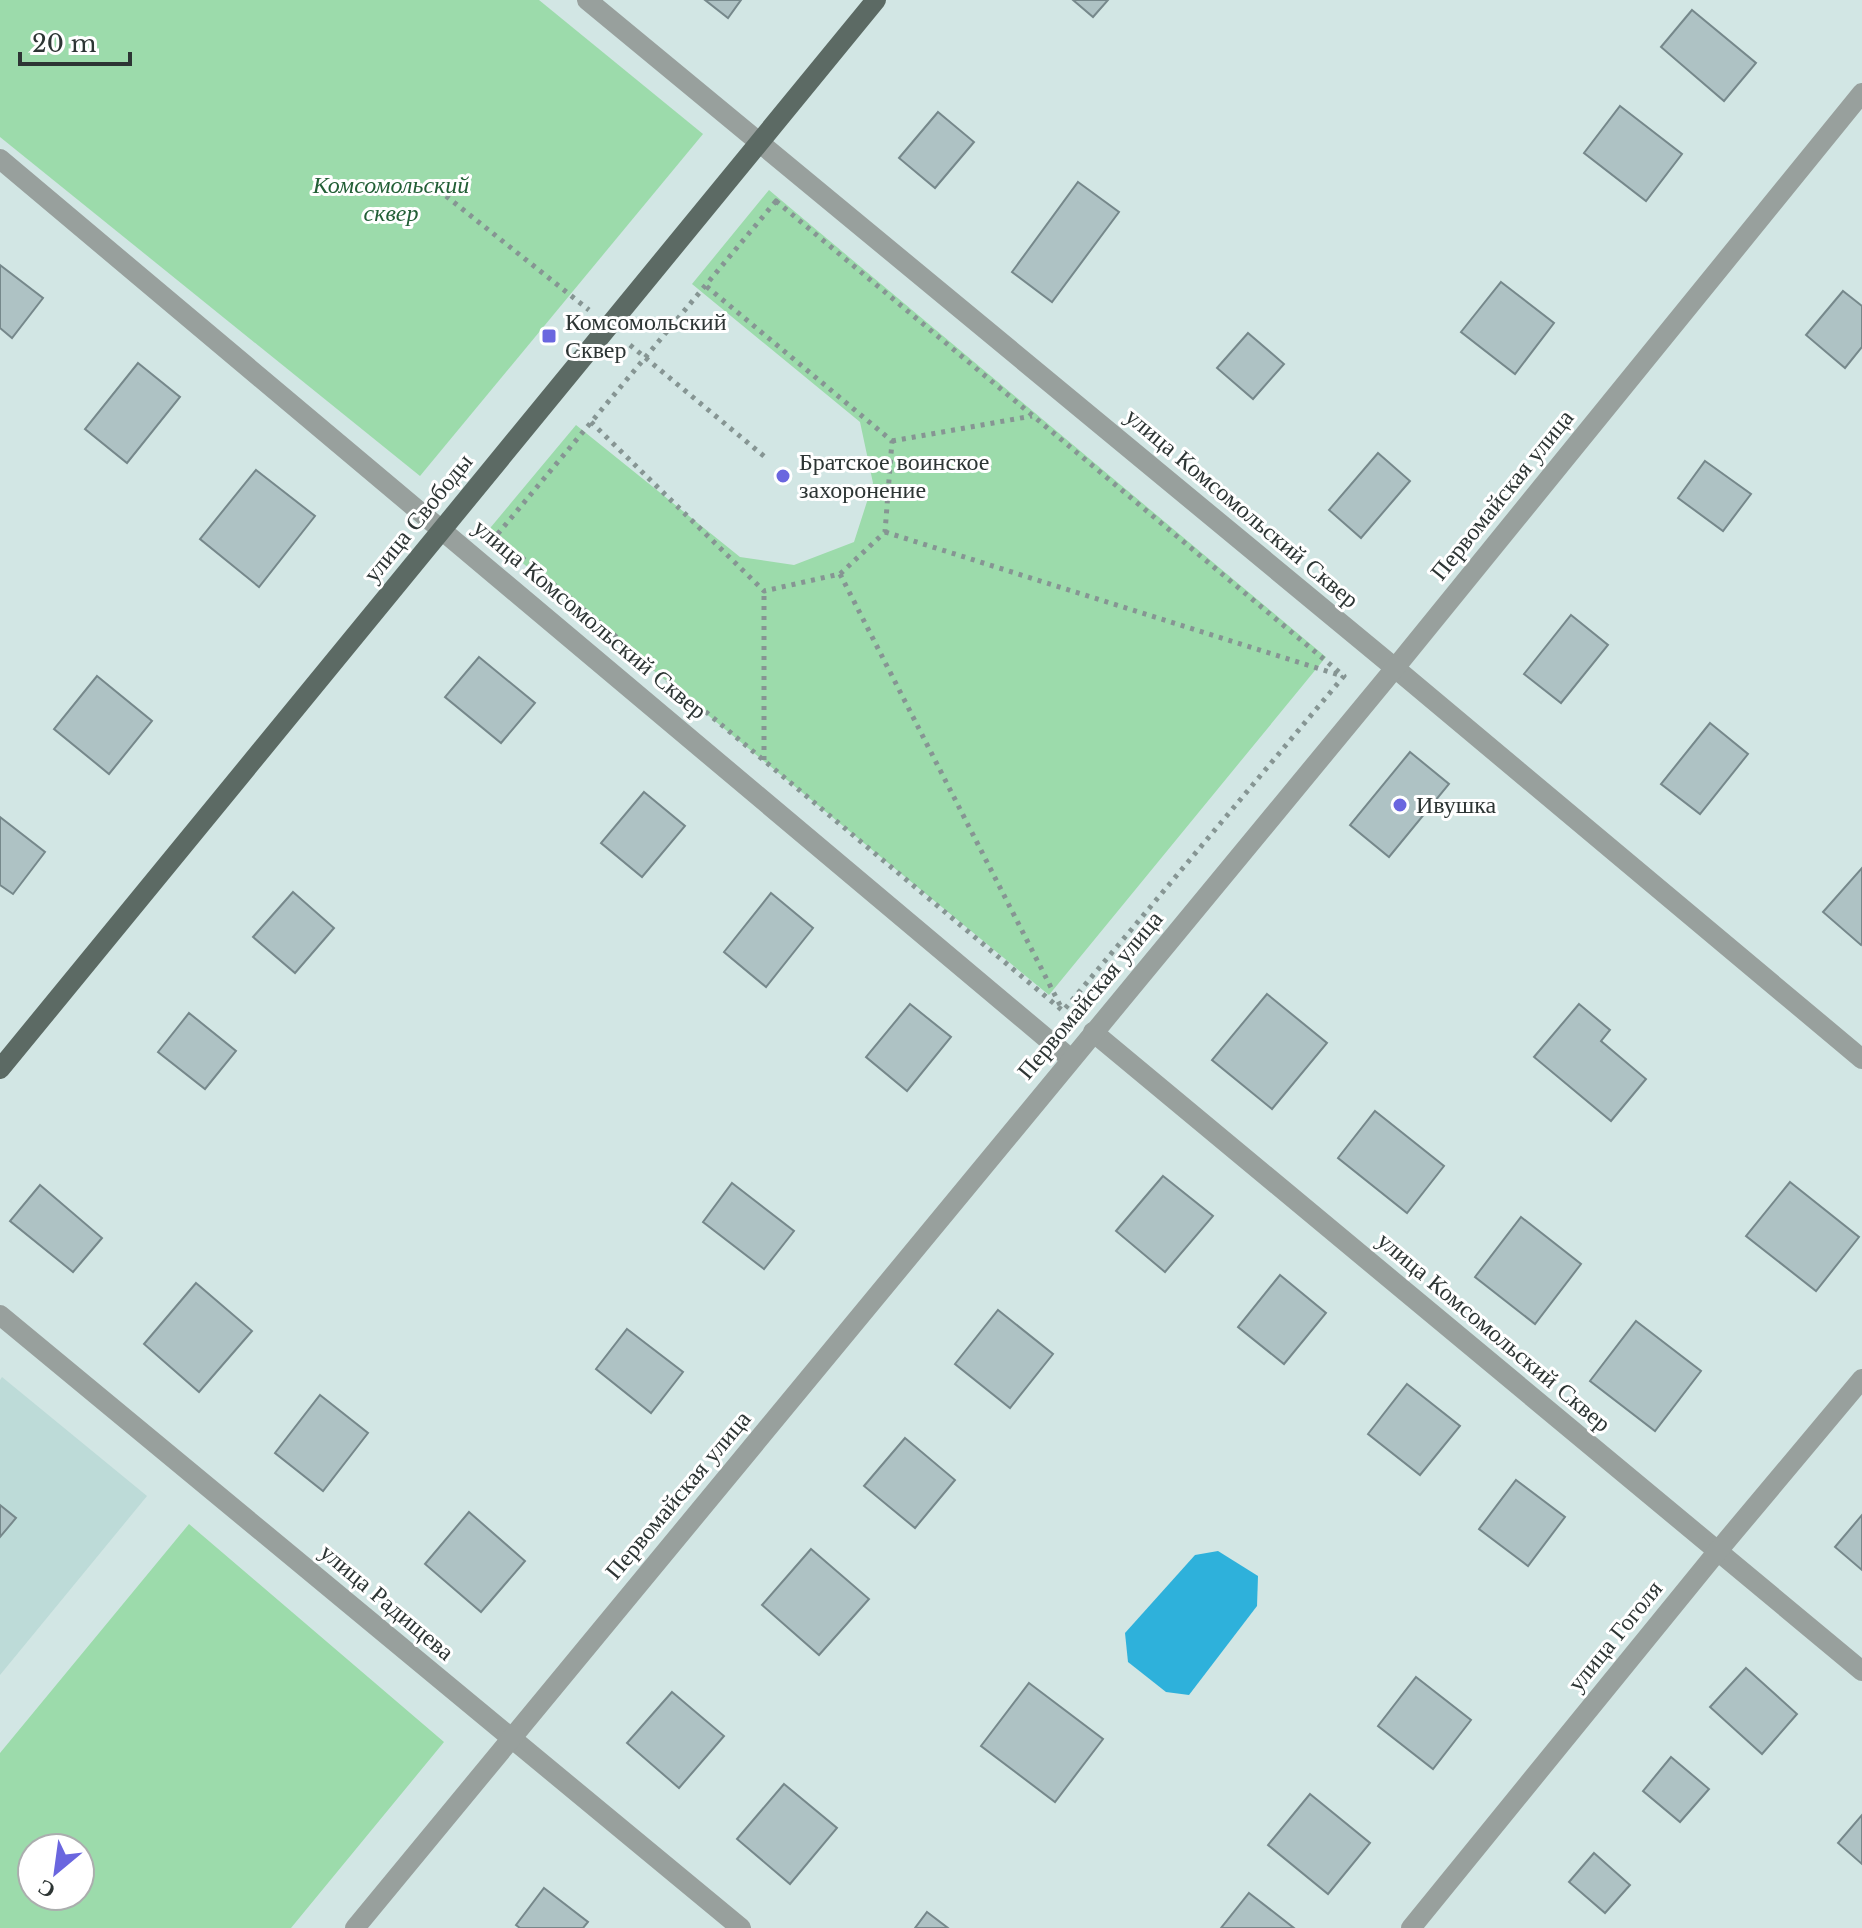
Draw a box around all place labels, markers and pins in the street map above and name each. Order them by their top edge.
place label: Комсомольский Сквер [565,307,727,364]
marker: Комсомольский Сквер [540,327,558,345]
place label: Братское воинское захоронение [799,447,989,504]
marker: Братское воинское захоронение [774,467,792,485]
place label: Ивушка [1416,790,1497,819]
marker: Ивушка [1391,796,1409,814]

